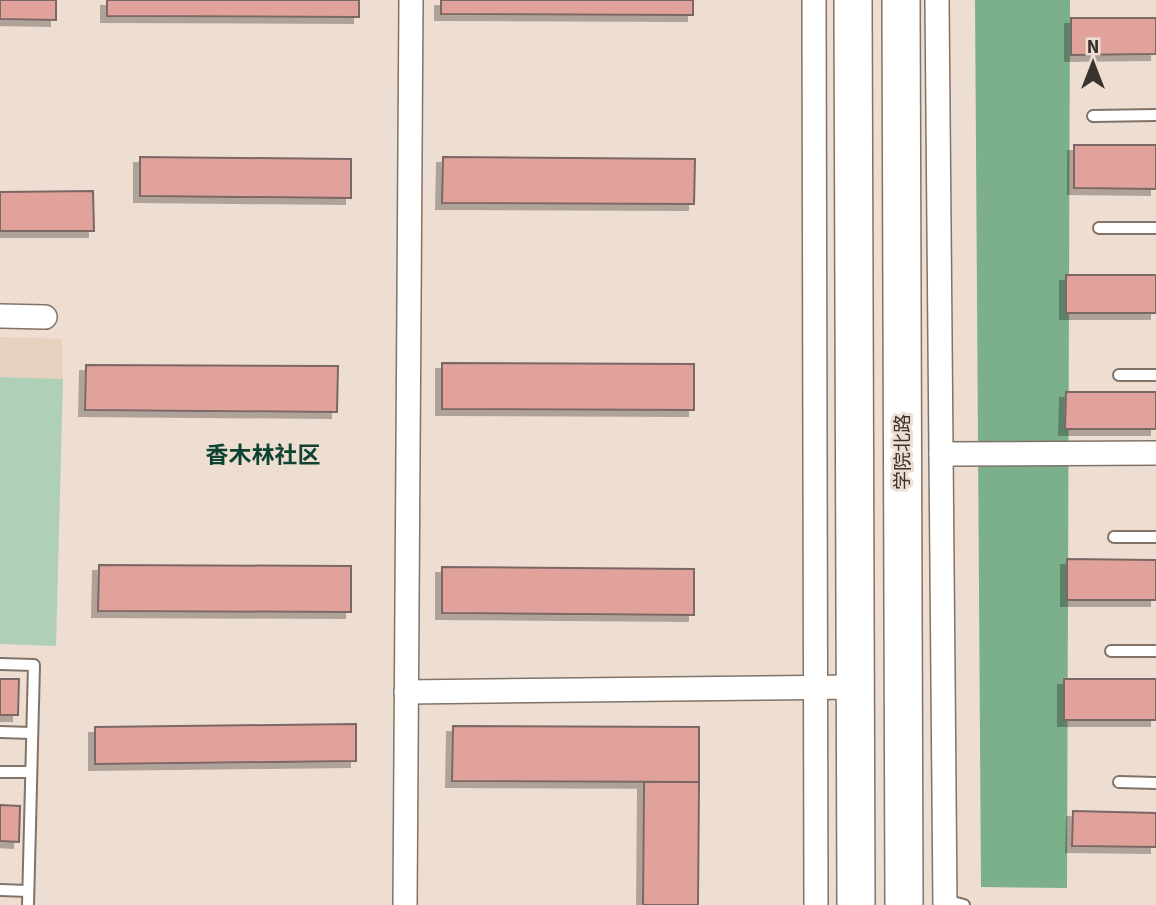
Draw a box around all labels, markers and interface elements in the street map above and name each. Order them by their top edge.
north arrow [1058,28,1128,98]
text: N [1087,34,1099,61]
street label: 学院北路 [890,414,917,490]
district label: 香木林社区 [206,439,321,472]

